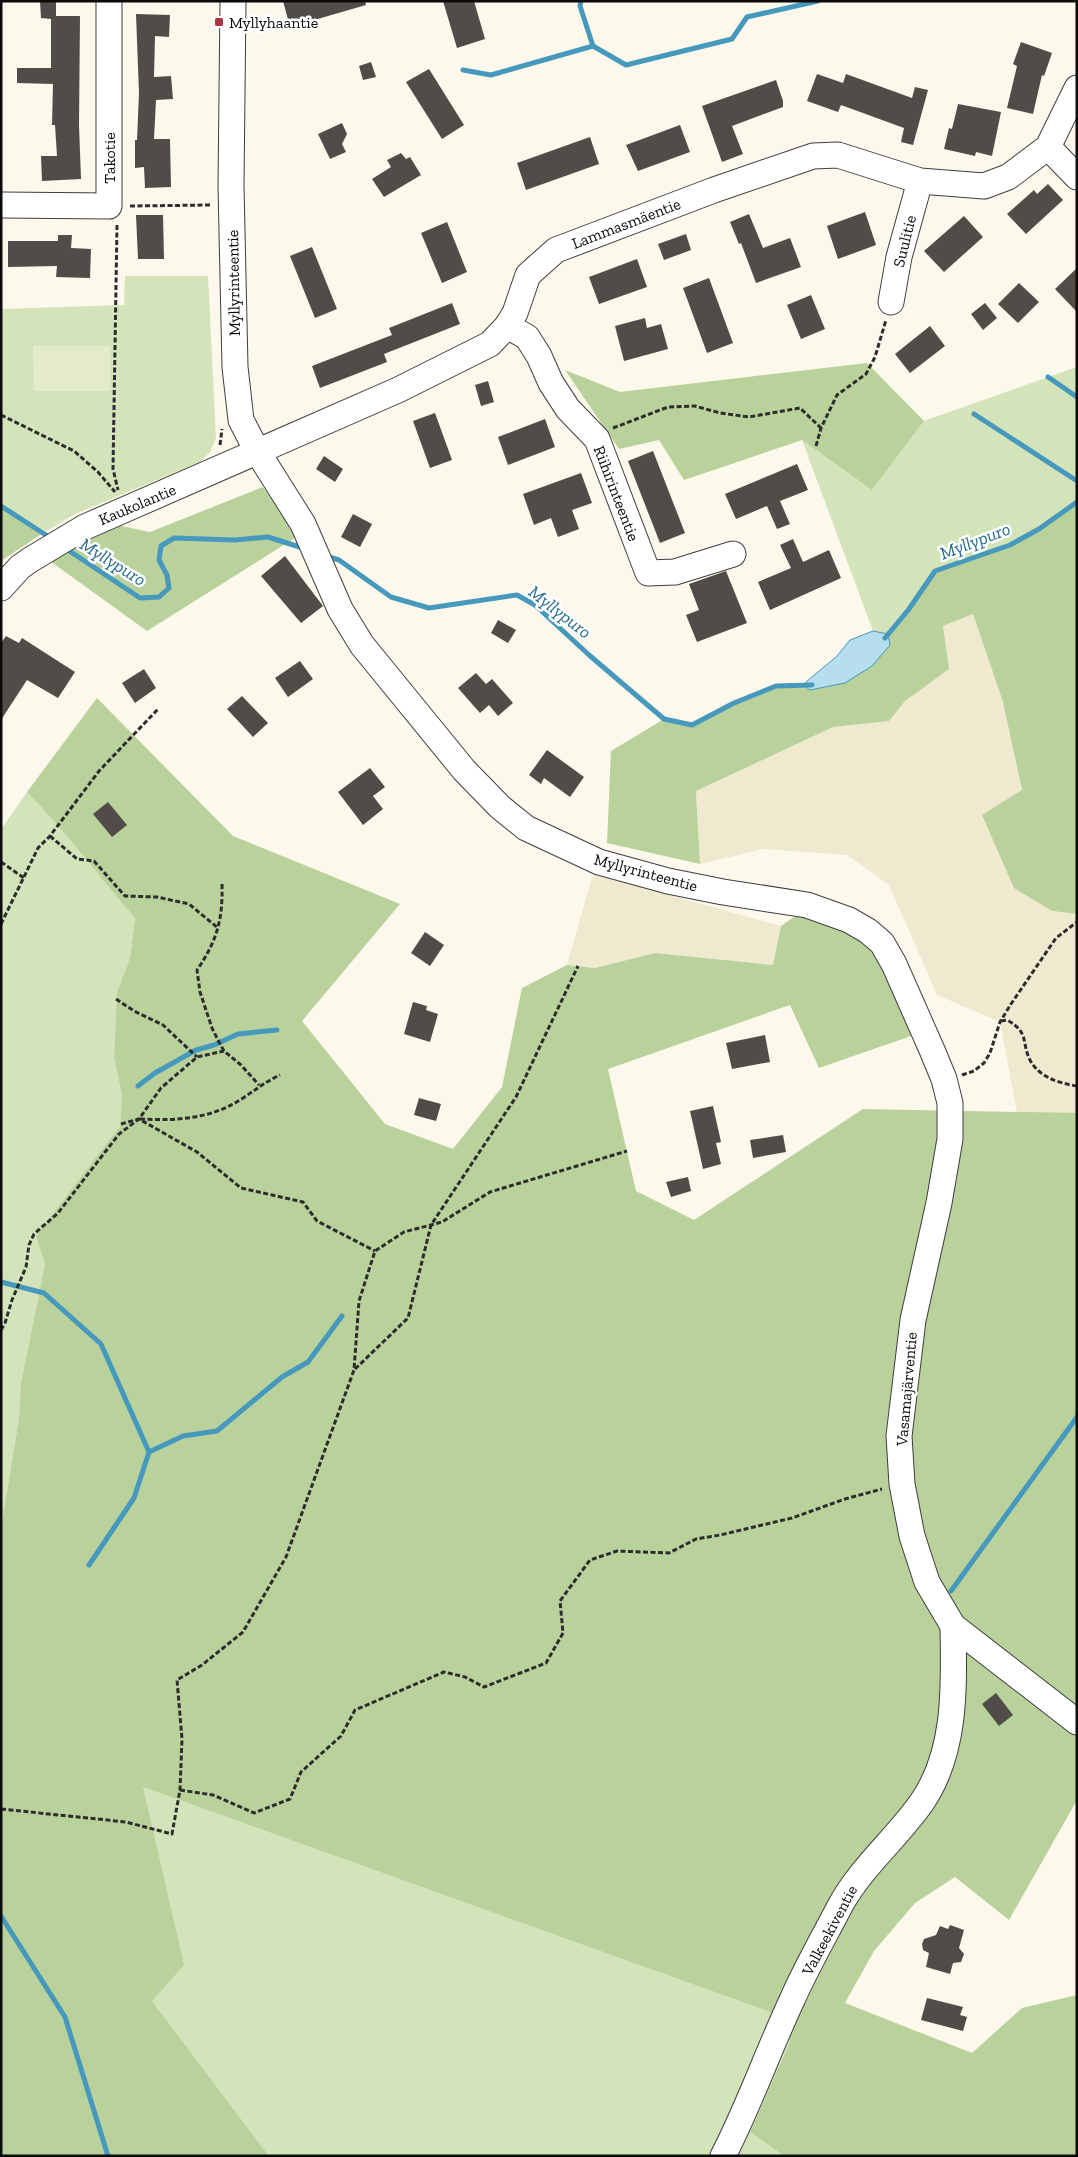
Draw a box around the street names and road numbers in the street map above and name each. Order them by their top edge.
street label: Takotie [100,132,119,184]
street label: Lammasmäentie [569,194,683,253]
street label: Suulitie [889,213,920,269]
street label: Myllyrinteentie [223,230,244,336]
street label: Riihirinteentie [590,443,643,544]
street label: Kaukolantie [96,480,179,529]
street label: Myllyrinteentie [592,850,700,895]
street label: Vasamajärventie [892,1331,921,1448]
street label: Valkeekiventie [797,1882,861,1980]

